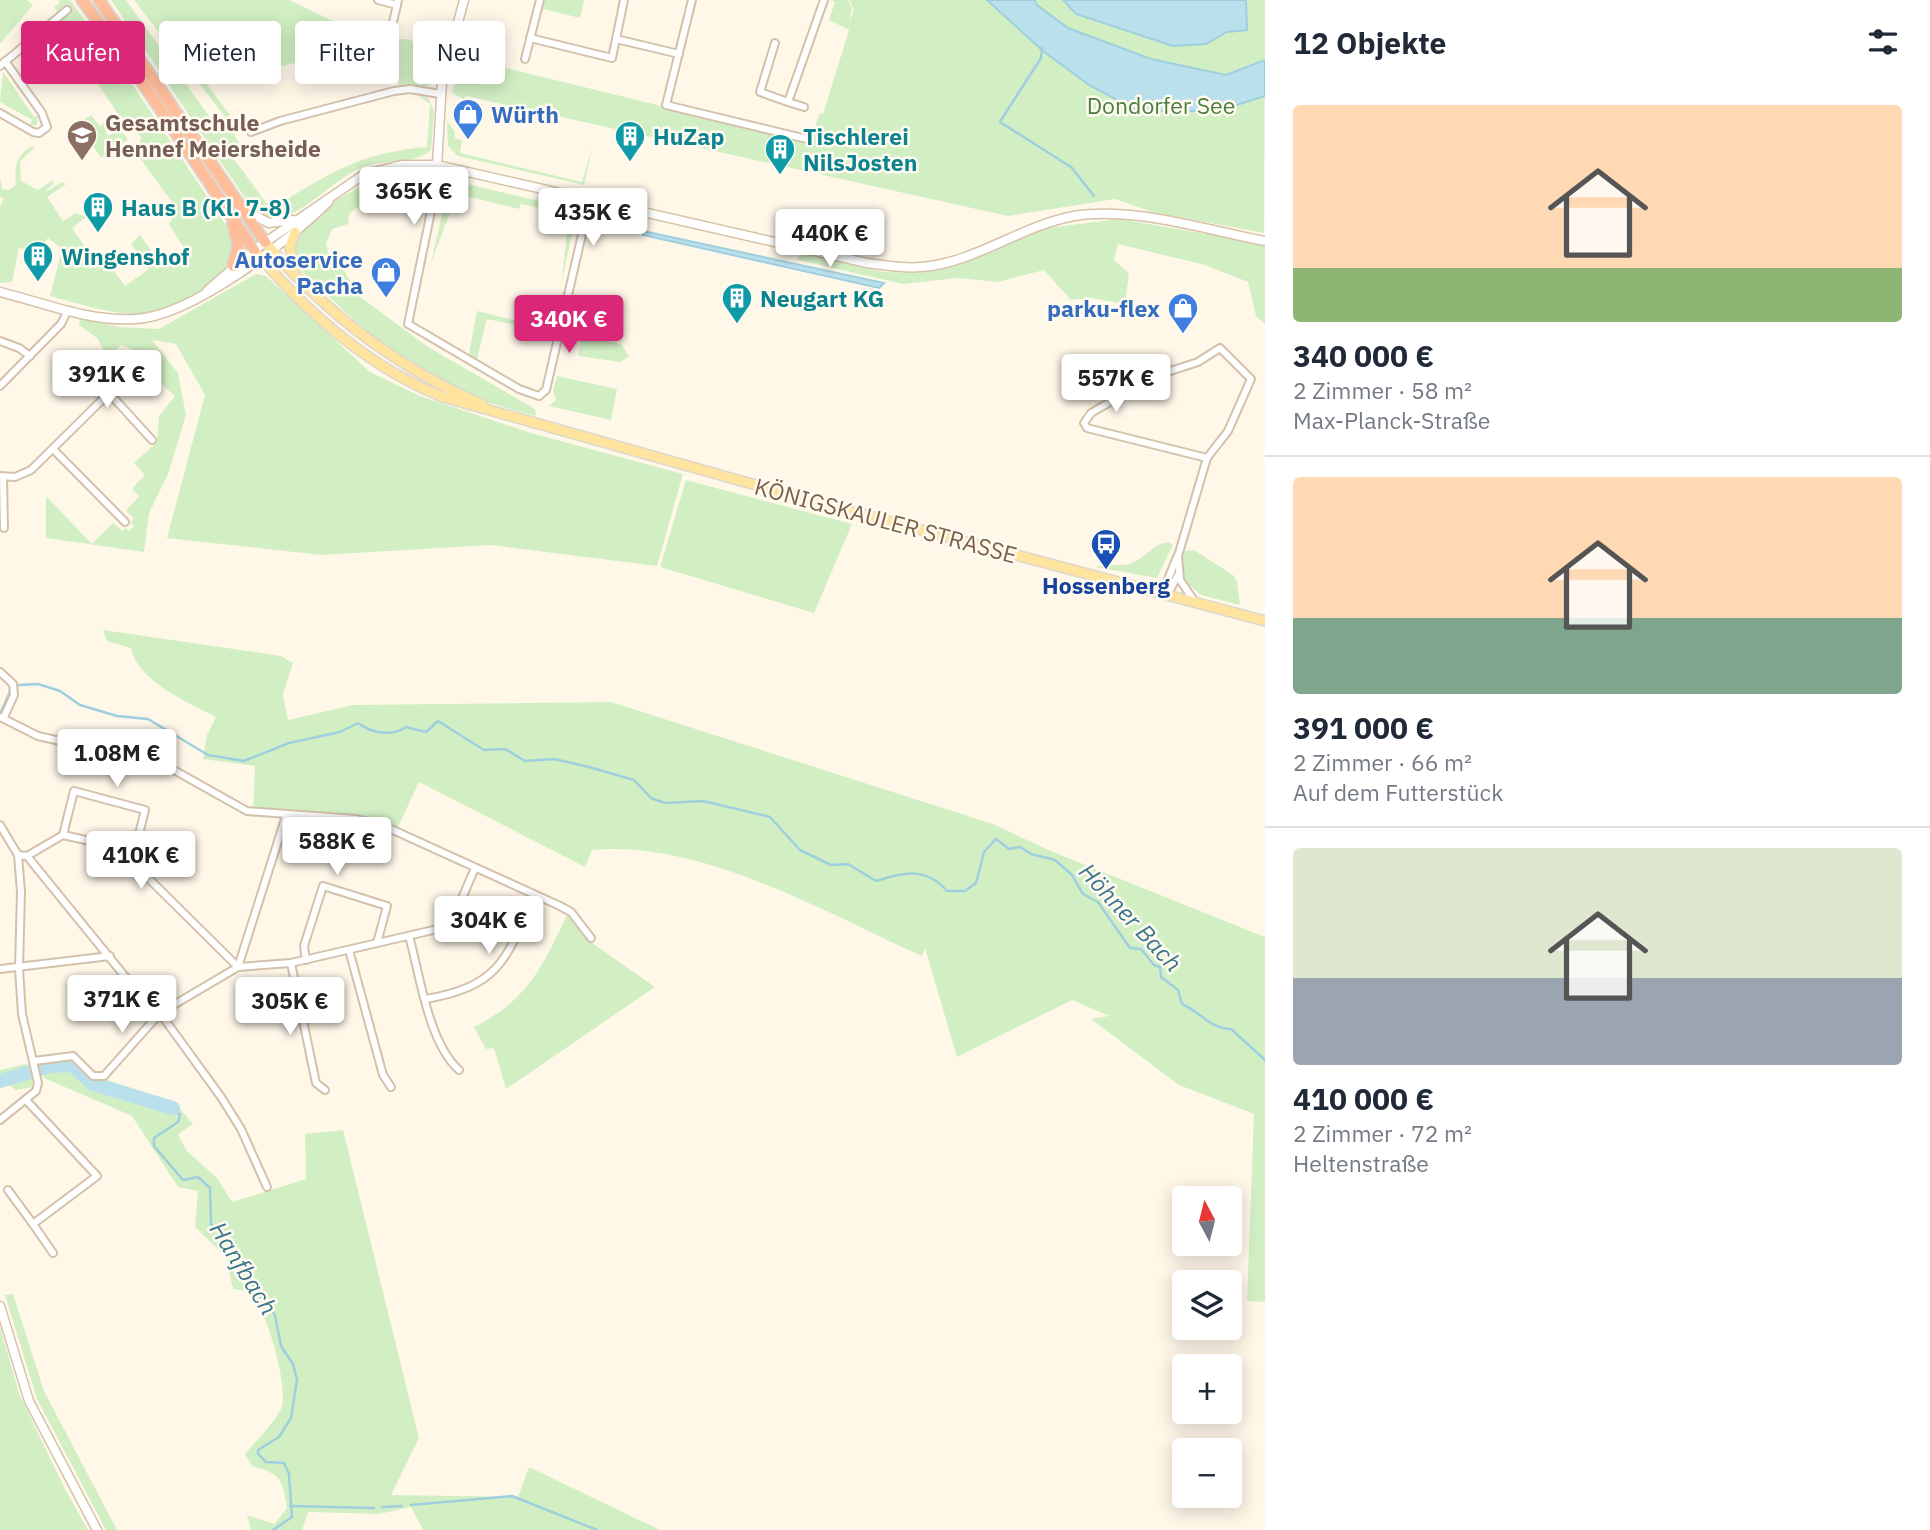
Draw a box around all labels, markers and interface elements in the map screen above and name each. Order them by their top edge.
chip: Kaufen [21,21,145,84]
chip: Mieten [159,21,281,84]
chip: Filter [295,21,399,84]
chip: Neu [413,21,505,84]
text: 12 Objekte [1293,23,1446,62]
icon: filters [1864,23,1902,61]
park label: Dondorfer See [1087,90,1235,120]
shop icon: Würth [451,97,485,141]
place label: Würth [491,99,559,129]
place label: Gesamtschule Hennef Meiersheide [105,107,321,163]
school or university icon: Gesamtschule Hennef Meiersheide [65,118,99,162]
building icon: HuZap [613,119,647,163]
place label: HuZap [653,121,724,151]
place label: Tischlerei NilsJosten [803,121,917,177]
building icon: Tischlerei NilsJosten [763,132,797,176]
icon: home [1535,150,1661,276]
pin: 365K € [357,168,471,227]
text: 365K € [375,175,453,205]
pin: 435K € [536,188,650,248]
building icon: Haus B (Kl. 7-8) [81,190,115,234]
place label: Haus B (Kl. 7-8) [121,192,290,222]
text: 435K € [554,196,632,226]
pin: 440K € [773,210,887,269]
text: 440K € [791,217,869,247]
building icon: Wingenshof [21,239,55,283]
place label: Wingenshof [61,241,189,271]
place label: Autoservice Pacha [234,244,363,300]
shop icon: Autoservice Pacha [369,255,403,299]
building icon: Neugart KG [720,281,754,325]
place label: Neugart KG [760,283,884,313]
shop icon: parku-flex [1166,291,1200,335]
place label: parku-flex [1047,293,1160,323]
pin: 340K € [512,296,626,355]
text: 340K € [530,303,608,333]
text: 340 000 € [1293,336,1434,375]
pin: 391K € [50,350,164,410]
pin: 557K € [1059,354,1173,414]
text: 391K € [68,358,146,388]
text: 557K € [1077,362,1155,392]
text: 2 Zimmer · 58 m² [1293,375,1472,405]
text: Max-Planck-Straße [1293,405,1490,435]
street label: KÖNIGSKAULER STRASSE [752,471,1020,569]
icon: home [1535,522,1661,648]
bus stop icon: Hossenberg [1089,527,1123,571]
place label: Hossenberg [1042,570,1170,600]
text: 391 000 € [1293,708,1434,747]
pin: 1.08M € [52,730,182,789]
text: 1.08M € [73,737,161,767]
text: 2 Zimmer · 66 m² [1293,747,1472,777]
text: Auf dem Futterstück [1293,777,1503,807]
pin: 588K € [280,818,394,877]
text: 588K € [298,825,376,855]
pin: 410K € [84,832,198,891]
text: 410K € [102,839,180,869]
water label: Höhner Bach [1072,856,1190,978]
icon: home [1535,893,1661,1019]
pin: 304K € [432,897,546,956]
text: 304K € [450,904,528,934]
pin: 371K € [65,976,179,1035]
pin: 305K € [233,978,347,1037]
text: 371K € [83,983,161,1013]
text: 305K € [251,985,329,1015]
text: 410 000 € [1293,1079,1434,1118]
text: 2 Zimmer · 72 m² [1293,1118,1472,1148]
text: Heltenstraße [1293,1148,1429,1178]
north arrow [1172,1186,1242,1256]
map controls [1172,1186,1242,1508]
water label: Hanfbach [203,1215,285,1321]
button: layers [1172,1270,1242,1340]
button: + [1172,1354,1242,1424]
button: − [1172,1438,1242,1508]

